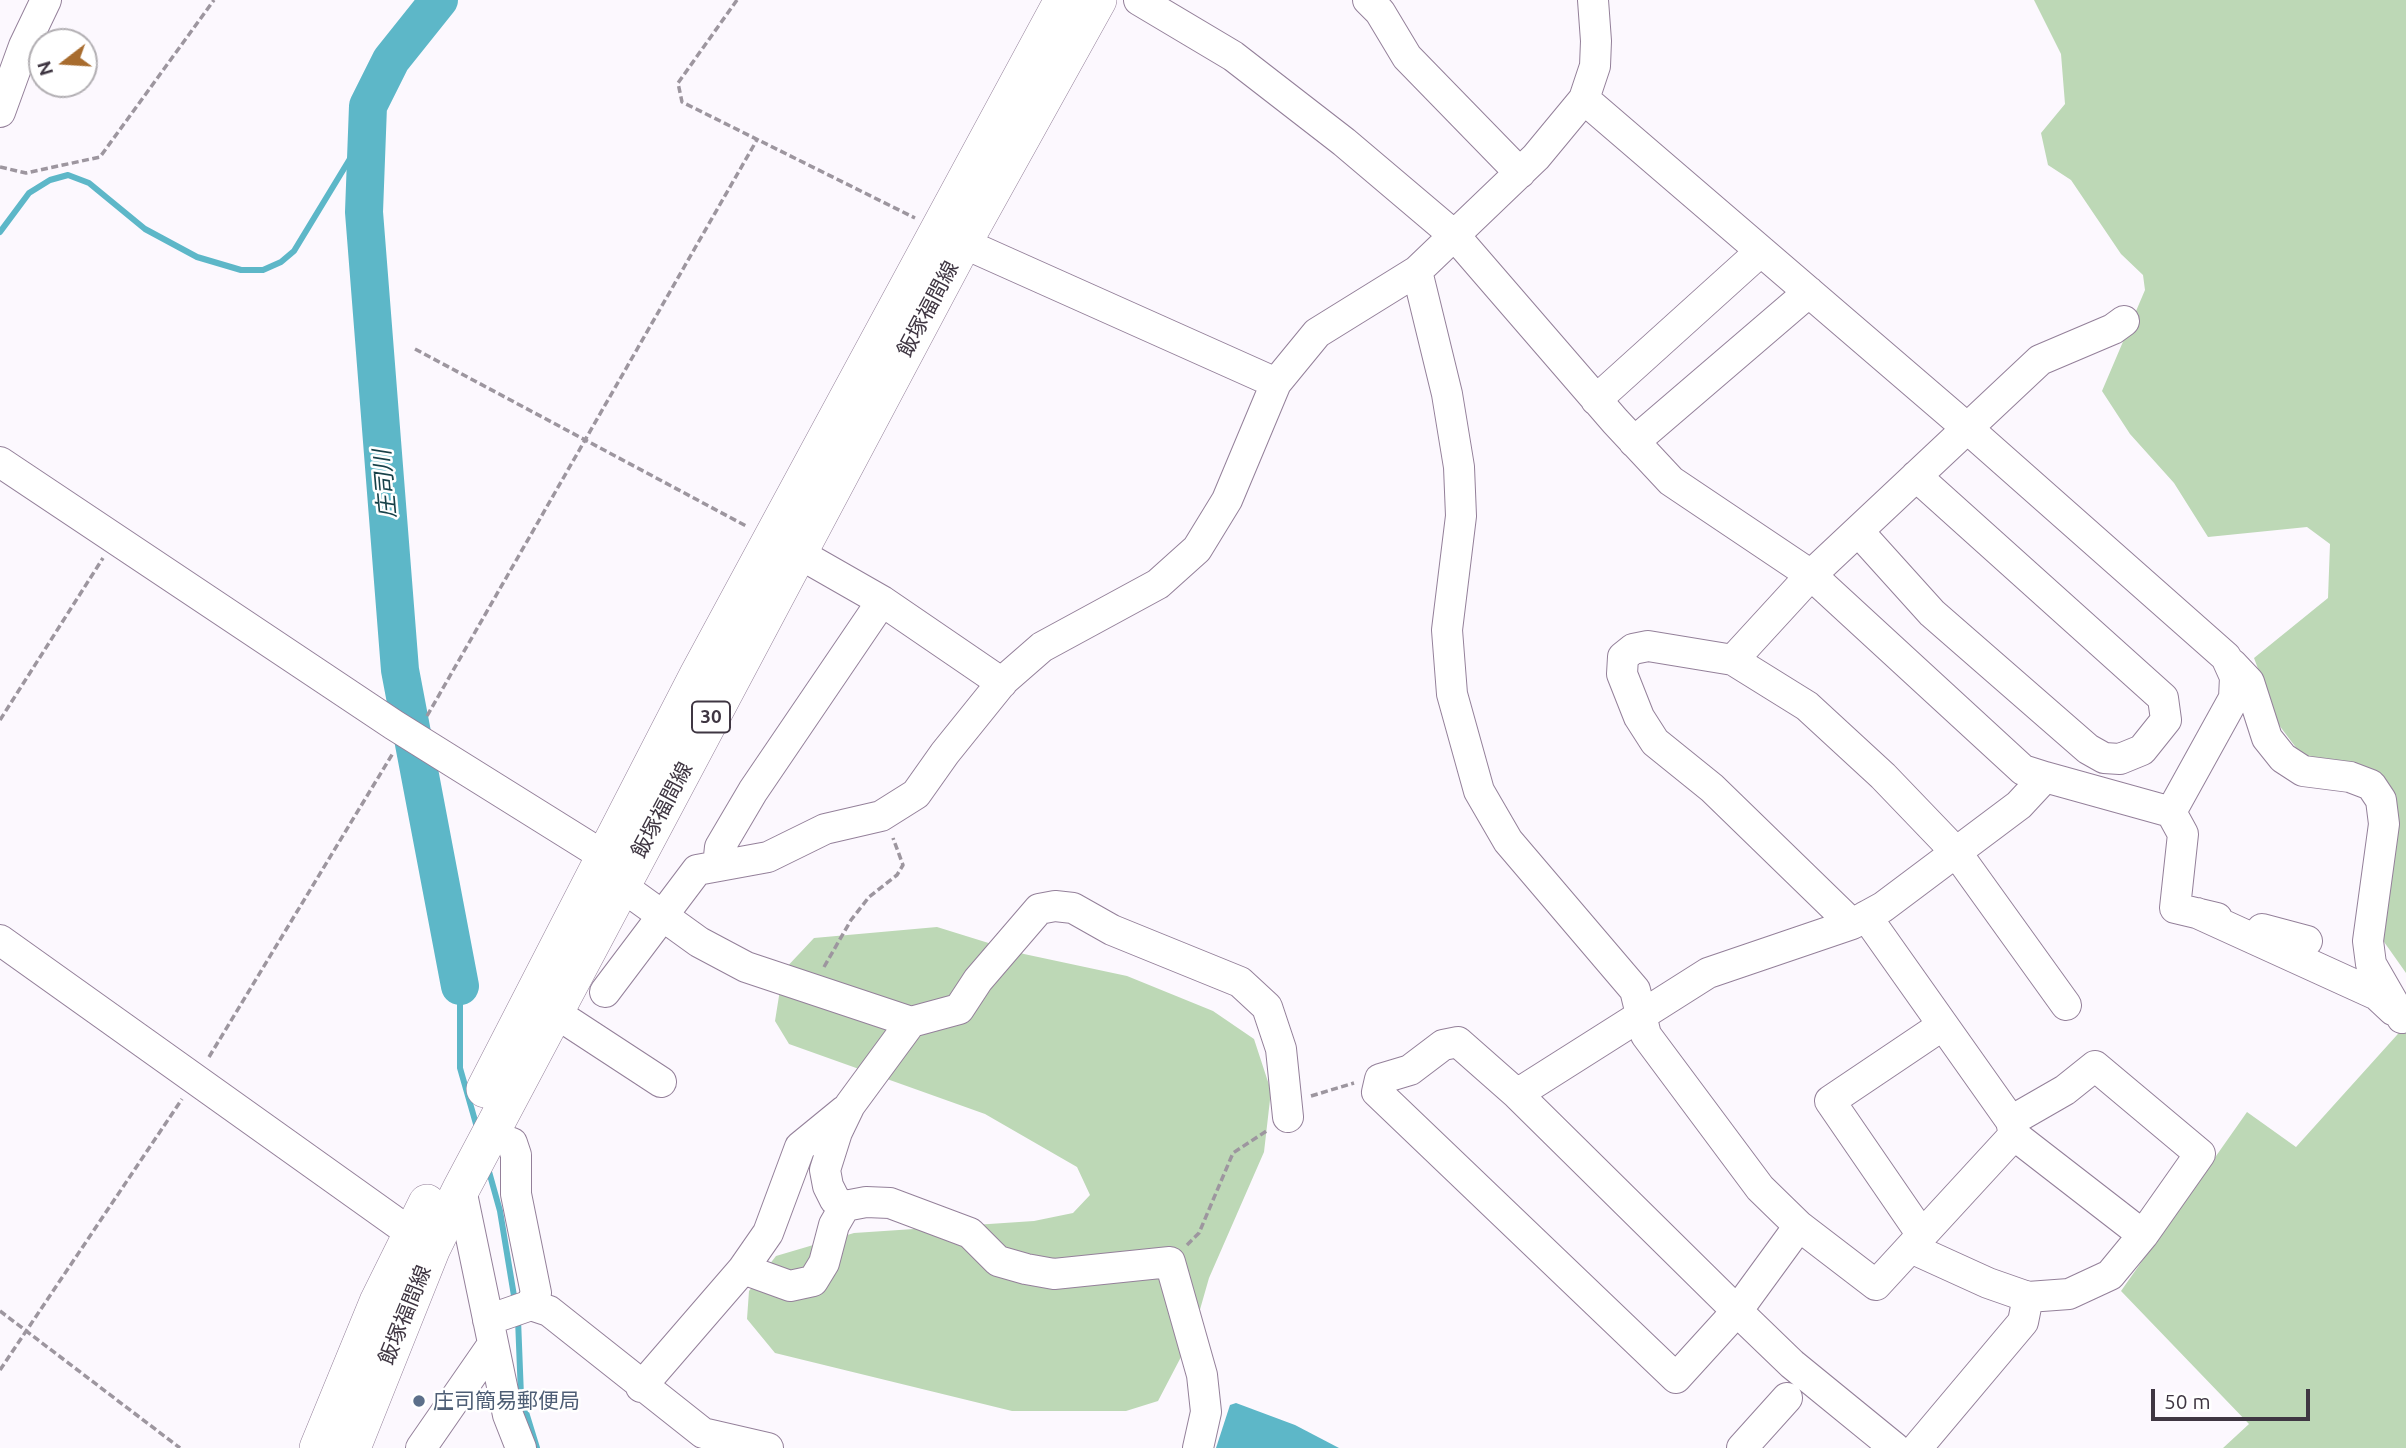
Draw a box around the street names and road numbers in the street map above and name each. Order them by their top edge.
street label: 飯塚福間線 [892,257,964,361]
road number: 30 [692,702,730,732]
street label: 飯塚福間線 [626,758,698,862]
street label: 飯塚福間線 [374,1262,436,1368]

